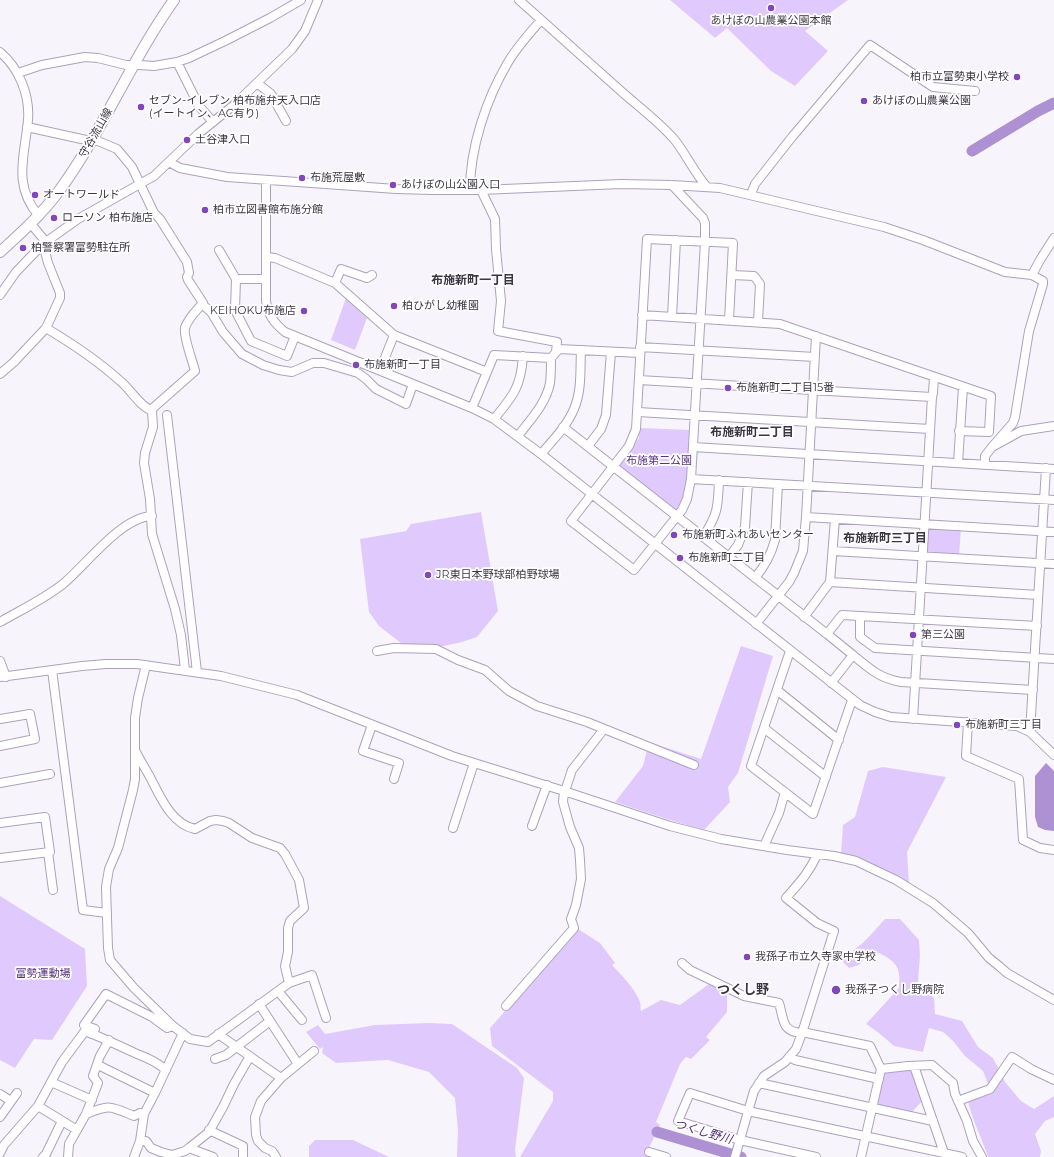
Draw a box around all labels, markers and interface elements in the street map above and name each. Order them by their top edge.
marker: あけぼの山農業公園本館 [766,3,776,13]
place label: あけぼの山農業公園本館 [711,14,831,28]
place label: 柏市立富勢東小学校 [910,70,1009,84]
marker: 柏市立富勢東小学校 [1012,72,1022,82]
place label: セブン-イレブン 柏布施弁天入口店 (イートイン、AC有り) [149,94,321,120]
place label: あけぼの山農業公園 [872,94,971,108]
marker: あけぼの山農業公園 [859,96,869,106]
marker: セブン-イレブン 柏布施弁天入口店 (イートイン、AC有り) [136,102,146,112]
street label: 守谷流山線 [77,106,115,160]
place label: 土谷津入口 [195,133,250,147]
marker: 土谷津入口 [182,135,192,145]
place label: 布施荒屋敷 [310,171,365,185]
marker: 布施荒屋敷 [297,173,307,183]
place label: あけぼの山公園入口 [401,178,500,192]
marker: あけぼの山公園入口 [388,180,398,190]
place label: オートワールド [43,188,120,202]
marker: オートワールド [30,190,40,200]
place label: 柏市立図書館布施分館 [213,203,323,217]
marker: 柏市立図書館布施分館 [200,205,210,215]
place label: ローソン 柏布施店 [62,211,153,225]
marker: ローソン 柏布施店 [49,213,59,223]
place label: 柏警察署富勢駐在所 [31,241,130,255]
marker: 柏警察署富勢駐在所 [18,243,28,253]
district label: 布施新町一丁目 [431,273,515,287]
place label: 柏ひがし幼稚園 [402,299,479,313]
marker: 柏ひがし幼稚園 [389,301,399,311]
place label: KEIHOKU布施店 [210,304,296,318]
marker: KEIHOKU布施店 [299,306,309,316]
place label: 布施新町一丁目 [364,358,441,372]
marker: 布施新町一丁目 [351,360,361,370]
place label: 布施新町二丁目15番 [736,381,834,395]
marker: 布施新町二丁目15番 [723,383,733,393]
district label: 布施新町二丁目 [710,425,794,439]
park label: 布施第二公園 [626,454,692,468]
place label: 布施新町ふれあいセンター [682,528,814,542]
marker: 布施新町ふれあいセンター [669,530,679,540]
district label: 布施新町三丁目 [843,531,927,545]
place label: 布施新町二丁目 [688,551,765,565]
marker: 布施新町二丁目 [675,553,685,563]
place label: JR東日本野球部柏野球場 [436,568,559,582]
marker: JR東日本野球部柏野球場 [423,570,433,580]
place label: 第三公園 [921,628,965,642]
marker: 第三公園 [908,630,918,640]
place label: 布施新町三丁目 [965,718,1042,732]
marker: 布施新町三丁目 [952,720,962,730]
place label: 我孫子市立久寺家中学校 [755,950,876,964]
marker: 我孫子市立久寺家中学校 [742,952,752,962]
park label: 富勢運動場 [16,967,70,981]
district label: つくし野 [717,982,769,998]
place label: 我孫子つくし野病院 [845,983,944,997]
marker: 我孫子つくし野病院 [830,984,842,996]
water label: つくし野川 [672,1117,734,1147]

